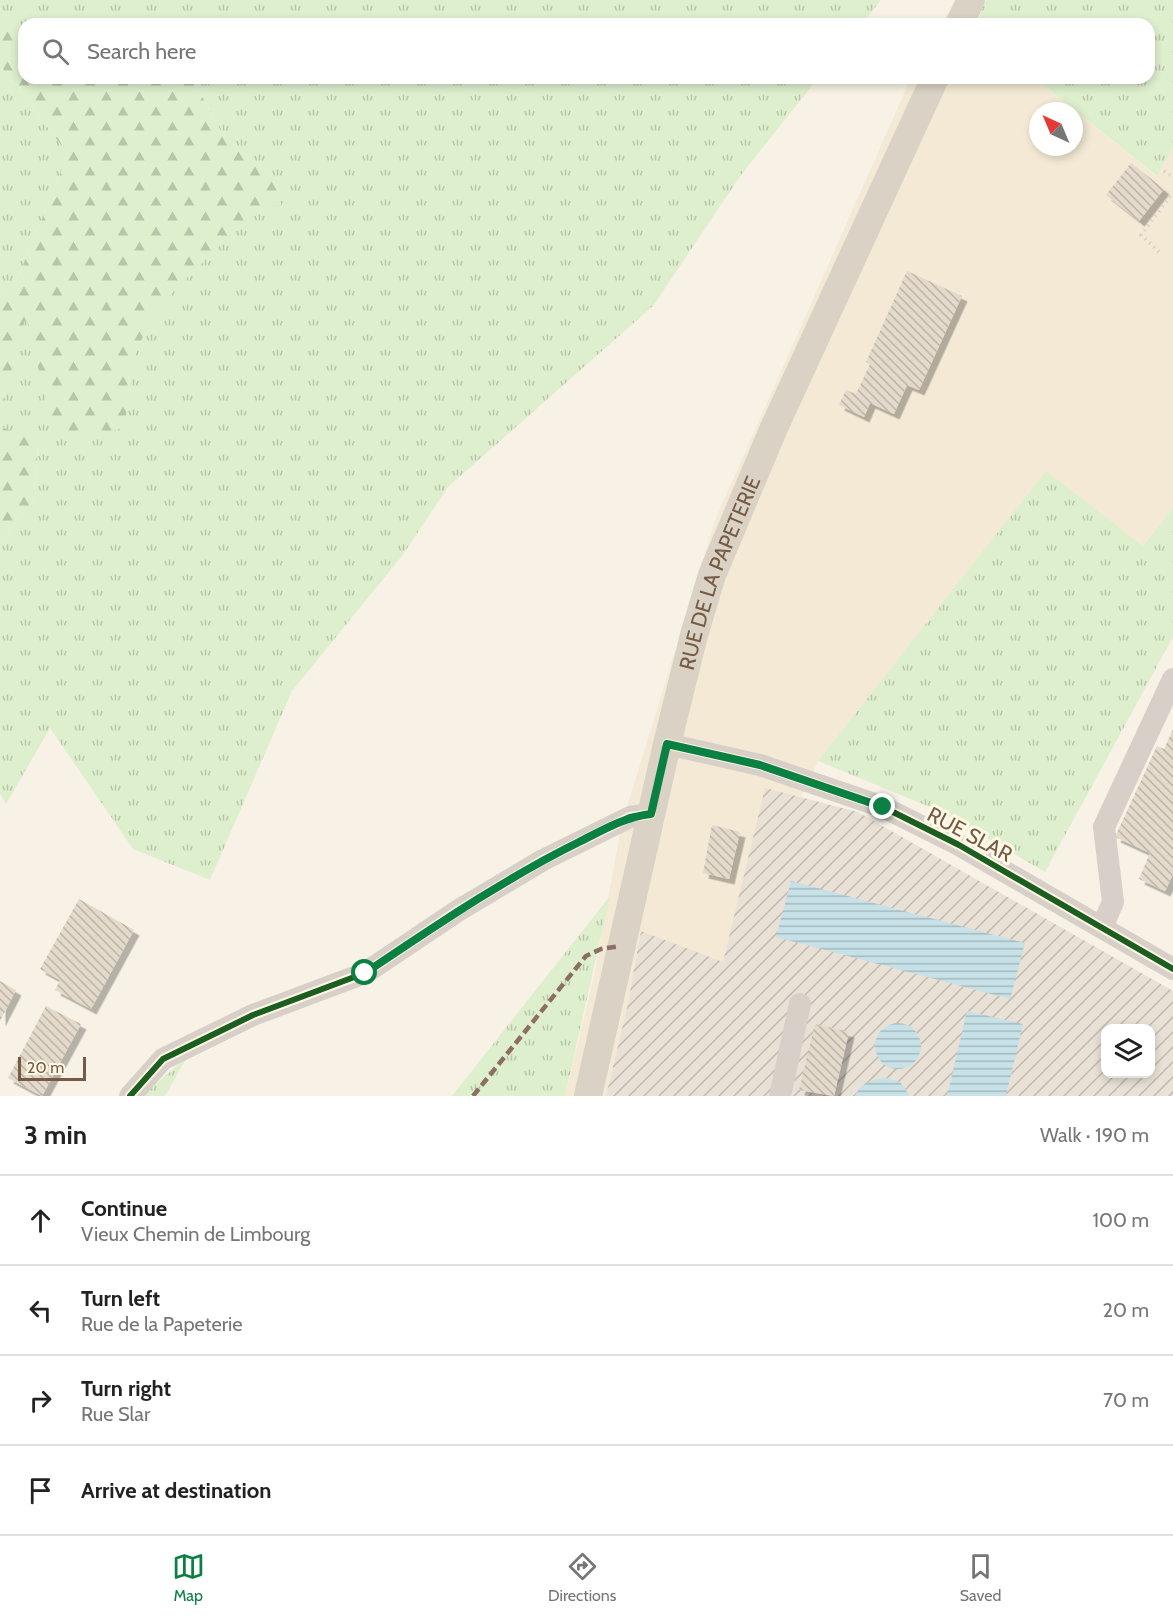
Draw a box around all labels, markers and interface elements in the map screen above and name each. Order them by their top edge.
search box [18,18,1155,84]
icon: search [39,35,72,68]
text: Search here [87,38,196,65]
north arrow [1029,102,1083,156]
street label: RUE DE LA PAPETERIE [673,472,765,672]
route end [869,793,895,819]
street label: RUE SLAR [923,801,1017,867]
route start [351,959,377,985]
map controls [1101,1024,1155,1078]
button: layers [1101,1024,1155,1078]
scale bar [18,1054,86,1082]
text: 20 m [27,1058,64,1077]
text: 3 min [24,1119,87,1151]
text: Walk · 190 m [1040,1123,1149,1147]
text: Continue [81,1195,167,1222]
icon: ahead [24,1204,57,1237]
text: 100 m [1093,1208,1149,1232]
text: Vieux Chemin de Limbourg [81,1222,310,1246]
text: Turn left [81,1285,160,1312]
icon: left [24,1294,57,1327]
text: 20 m [1103,1298,1149,1322]
text: Rue de la Papeterie [81,1312,243,1336]
text: Turn right [81,1375,171,1402]
icon: right [24,1384,57,1417]
text: 70 m [1103,1388,1149,1412]
text: Rue Slar [81,1402,150,1426]
icon: arrive [24,1474,57,1507]
text: Arrive at destination [81,1477,271,1504]
tab: Map [172,1550,205,1605]
tab: Directions [548,1550,616,1605]
tab: Saved [960,1550,1001,1605]

